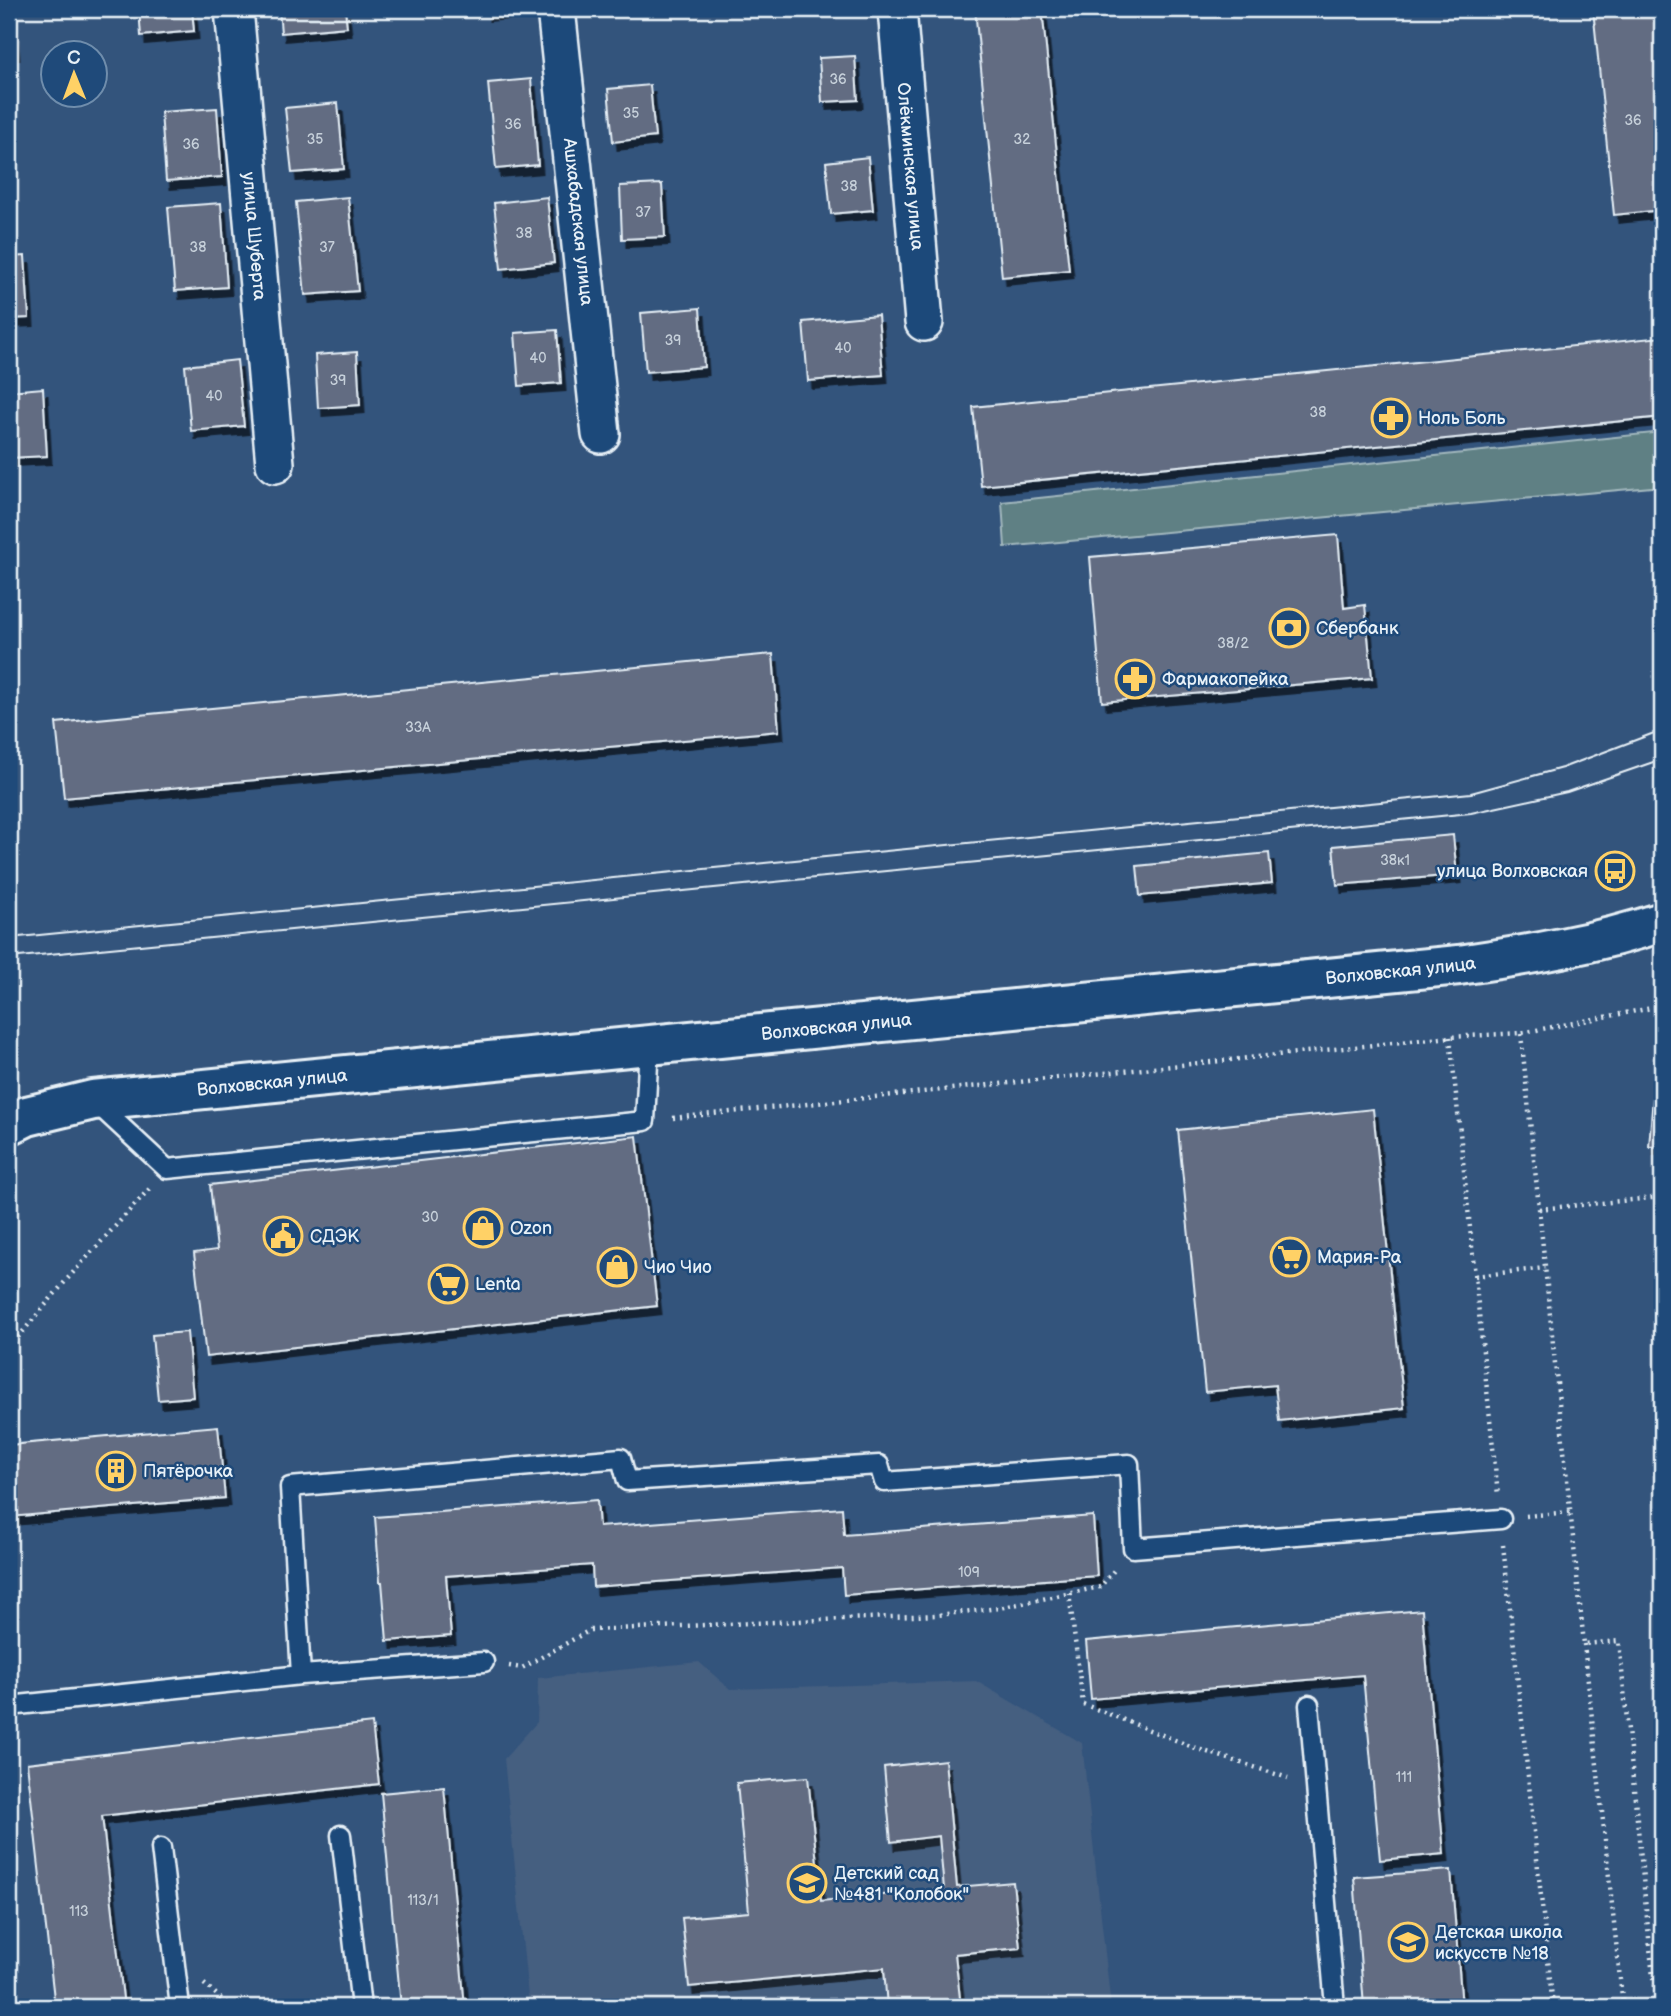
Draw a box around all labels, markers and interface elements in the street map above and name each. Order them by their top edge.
north arrow [38,38,108,108]
text: С [67,47,81,70]
house number: 36 [829,71,847,88]
street label: Олёкминская улица [892,82,928,252]
house number: 35 [623,105,639,122]
house number: 36 [1624,112,1642,129]
house number: 36 [504,116,522,133]
house number: 35 [307,131,323,148]
house number: 32 [1014,131,1031,148]
house number: 36 [182,136,200,153]
street label: Ашхабадская улица [559,136,597,307]
street label: улица Шуберта [238,171,270,302]
house number: 38 [841,178,857,195]
house number: 37 [635,204,651,221]
house number: 38 [516,225,532,242]
house number: 38 [190,239,206,256]
house number: 37 [319,239,335,256]
house number: 39 [665,332,681,349]
house number: 40 [835,340,851,357]
house number: 40 [530,350,546,367]
house number: 39 [330,372,346,389]
house number: 40 [206,388,222,405]
pharmacy icon: Ноль Боль [1370,397,1412,439]
house number: 38 [1310,404,1326,421]
place label: Ноль Боль [1418,408,1505,429]
bank icon: Сбербанк [1268,607,1310,649]
place label: Сбербанк [1316,618,1399,639]
house number: 38/2 [1217,635,1249,652]
pharmacy icon: Фармакопейка [1114,658,1156,700]
place label: Фармакопейка [1162,669,1289,690]
house number: 33А [405,719,431,736]
bus stop icon: улица Волховская [1594,850,1636,892]
house number: 38к1 [1380,852,1410,869]
place label: улица Волховская [1437,861,1588,882]
street label: Волховская улица [1324,953,1478,989]
street label: Волховская улица [760,1009,913,1045]
street label: Волховская улица [196,1065,349,1101]
shop icon: Ozon [462,1207,504,1249]
house number: 30 [422,1209,438,1226]
public building icon: СДЭК [262,1215,304,1257]
place label: Ozon [510,1218,552,1239]
place label: СДЭК [310,1226,359,1247]
supermarket icon: Мария-Ра [1269,1236,1311,1278]
shop icon: Чио Чио [596,1246,638,1288]
place label: Мария-Ра [1317,1247,1402,1268]
place label: Чио Чио [644,1257,712,1278]
supermarket icon: Lenta [427,1263,469,1305]
place label: Lenta [475,1274,521,1295]
building icon: Пятёрочка [95,1450,137,1492]
place label: Пятёрочка [143,1461,234,1482]
house number: 109 [958,1564,980,1581]
house number: 111 [1396,1769,1412,1786]
school or university icon: Детский сад №481 "Колобок" [786,1862,828,1904]
place label: Детский сад №481 "Колобок" [834,1863,969,1905]
house number: 113/1 [407,1892,439,1909]
house number: 113 [69,1903,89,1920]
school or university icon: Детская школа искусств №18 [1387,1921,1429,1963]
place label: Детская школа искусств №18 [1435,1922,1563,1964]

